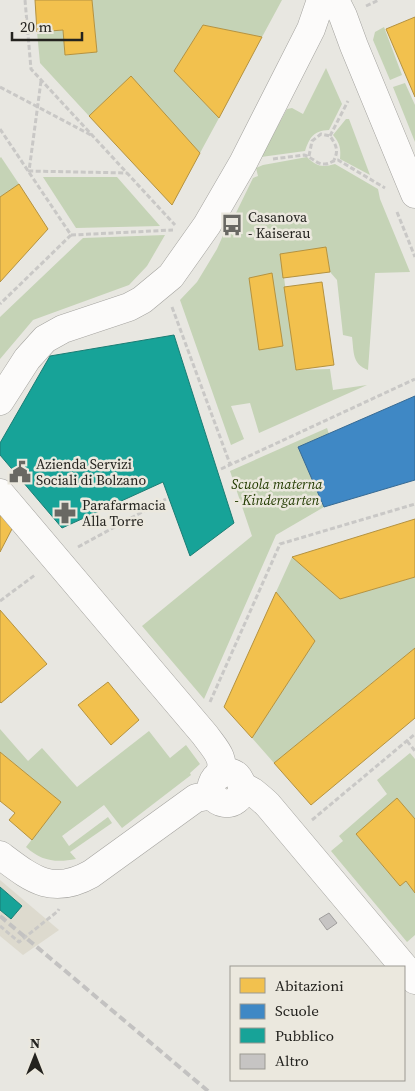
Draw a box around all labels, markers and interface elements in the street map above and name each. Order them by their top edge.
scale bar [12,10,82,42]
text: 20 m [20,16,52,37]
place label: Casanova - Kaiserau [248,207,310,243]
bus stop icon: Casanova - Kaiserau [219,212,245,238]
place label: Azienda Servizi Sociali di Bolzano [36,454,146,490]
public building icon: Azienda Servizi Sociali di Bolzano [7,459,33,485]
park label: Scuola materna - Kindergarten [231,474,323,510]
place label: Parafarmacia Alla Torre [82,495,167,531]
pharmacy icon: Parafarmacia Alla Torre [52,500,78,526]
legend [230,966,405,1081]
text: Abitazioni [275,975,344,996]
text: Scuole [275,1000,319,1021]
text: Pubblico [275,1025,334,1046]
north arrow [10,1031,60,1081]
text: N [30,1033,40,1053]
text: Altro [275,1050,309,1071]

